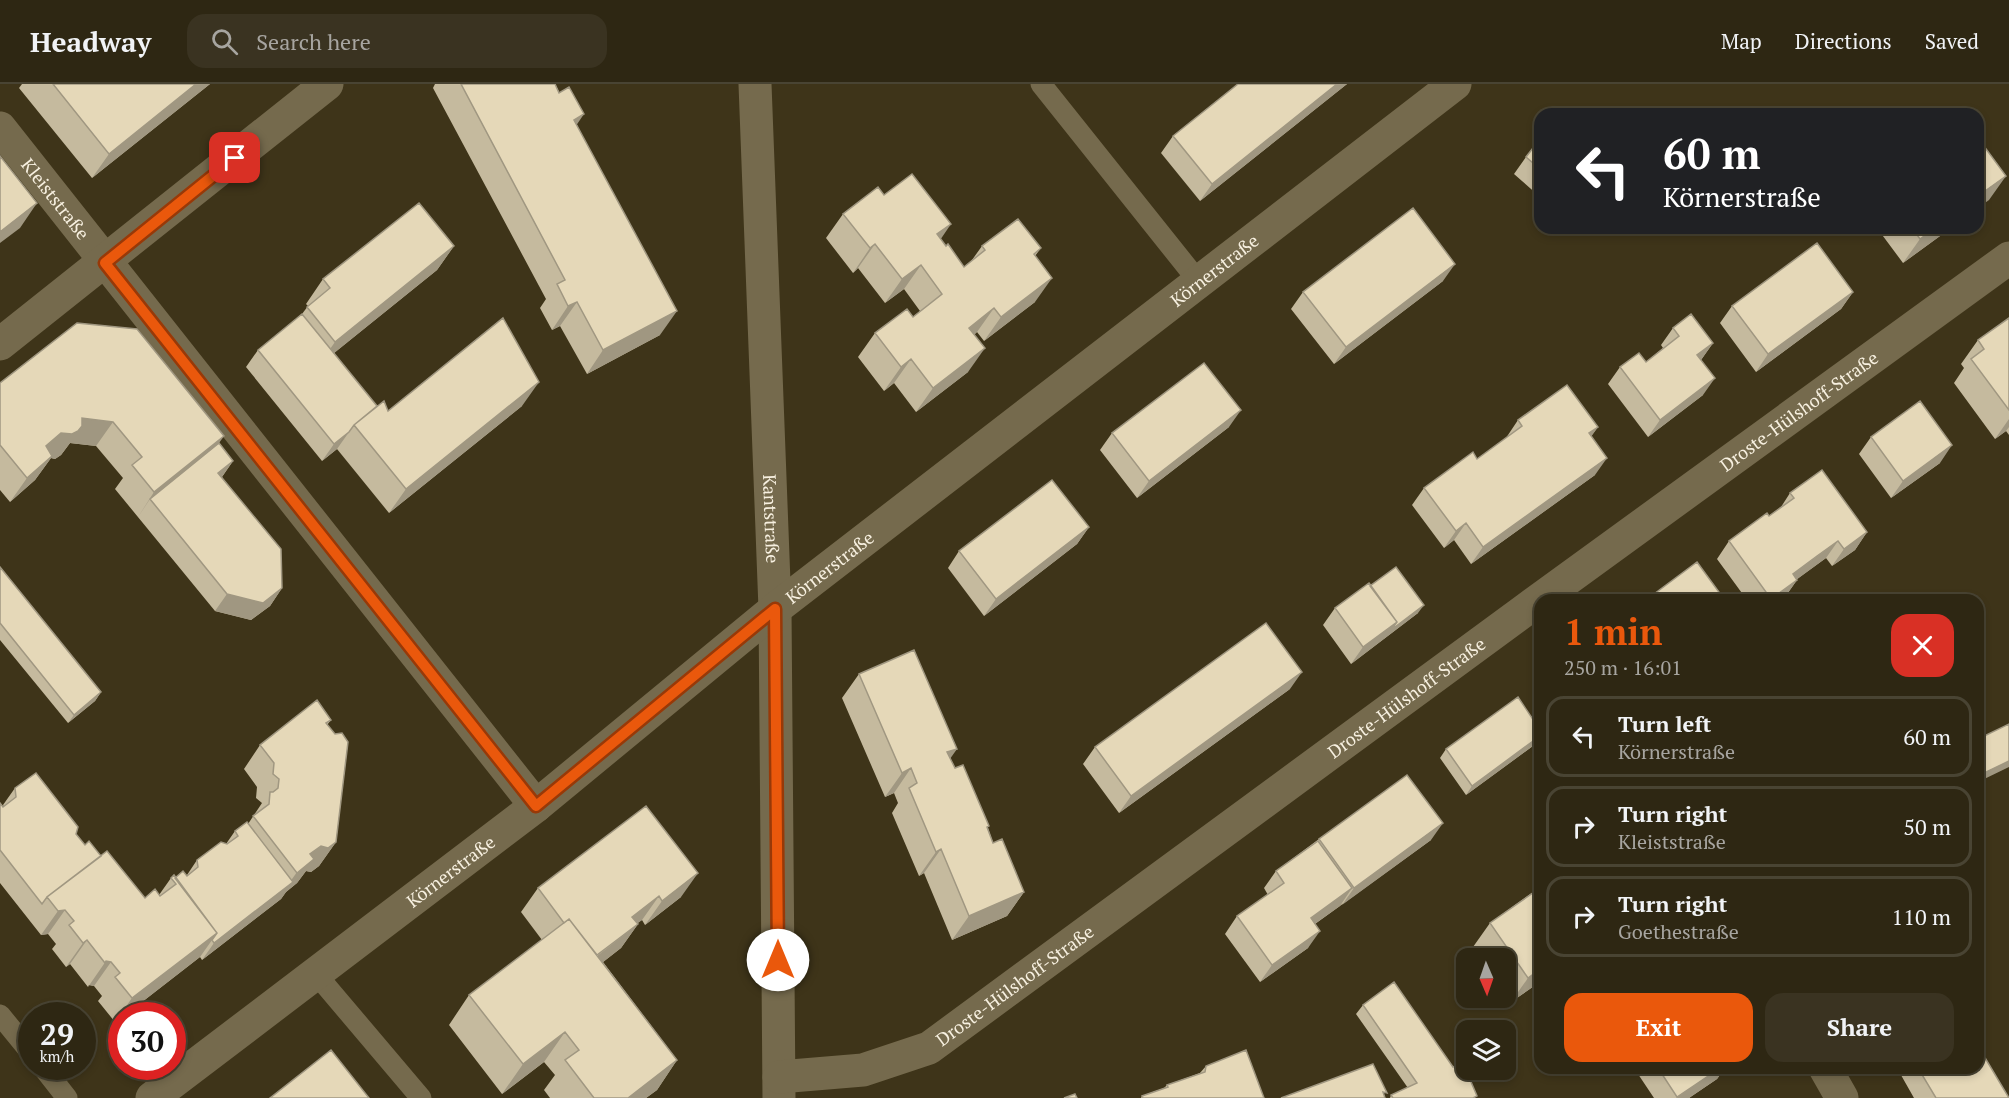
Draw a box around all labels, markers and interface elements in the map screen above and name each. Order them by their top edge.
search box [187,14,607,68]
text: Headway [30,23,151,60]
icon: search [208,25,241,58]
text: Search here [256,27,371,56]
text: Map [1721,27,1762,55]
text: Directions [1795,27,1892,55]
text: Saved [1925,27,1979,55]
text: 60 m [1663,125,1761,181]
pin [209,132,260,183]
icon: left [1564,132,1642,210]
icon: arrive [218,141,251,174]
street label: Kleiststraße [16,153,95,244]
text: Körnerstraße [1663,179,1821,215]
street label: Körnerstraße [1165,228,1263,312]
street label: Droste-Hülshoff-Straße [1715,345,1883,477]
street label: Kantstraße [758,474,785,564]
street label: Körnerstraße [780,525,879,609]
text: 1 min [1564,608,1662,655]
button: close [1891,614,1954,677]
street label: Droste-Hülshoff-Straße [1322,631,1490,763]
text: 250 m · 16:01 [1564,654,1682,681]
text: Turn left [1618,709,1711,738]
icon: left [1567,720,1600,753]
text: 60 m [1903,722,1951,751]
text: Körnerstraße [1618,738,1735,765]
text: Turn right [1618,799,1727,828]
icon: right [1567,810,1600,843]
text: 50 m [1903,812,1951,841]
text: Kleiststraße [1618,828,1726,855]
street label: Körnerstraße [401,830,500,912]
text: Turn right [1618,889,1727,918]
icon: right [1567,900,1600,933]
text: 110 m [1891,902,1951,931]
text: Goethestraße [1618,918,1739,945]
street label: Droste-Hülshoff-Straße [931,919,1098,1051]
position arrow [746,928,810,992]
north arrow [1456,948,1516,1008]
map controls [1456,948,1516,1080]
button: Exit [1564,993,1753,1062]
button: Share [1765,993,1954,1062]
speed limit sign: 30 [108,1002,186,1080]
text: 29 [40,1014,74,1054]
button: layers [1456,1020,1516,1080]
text: km/h [40,1046,74,1066]

